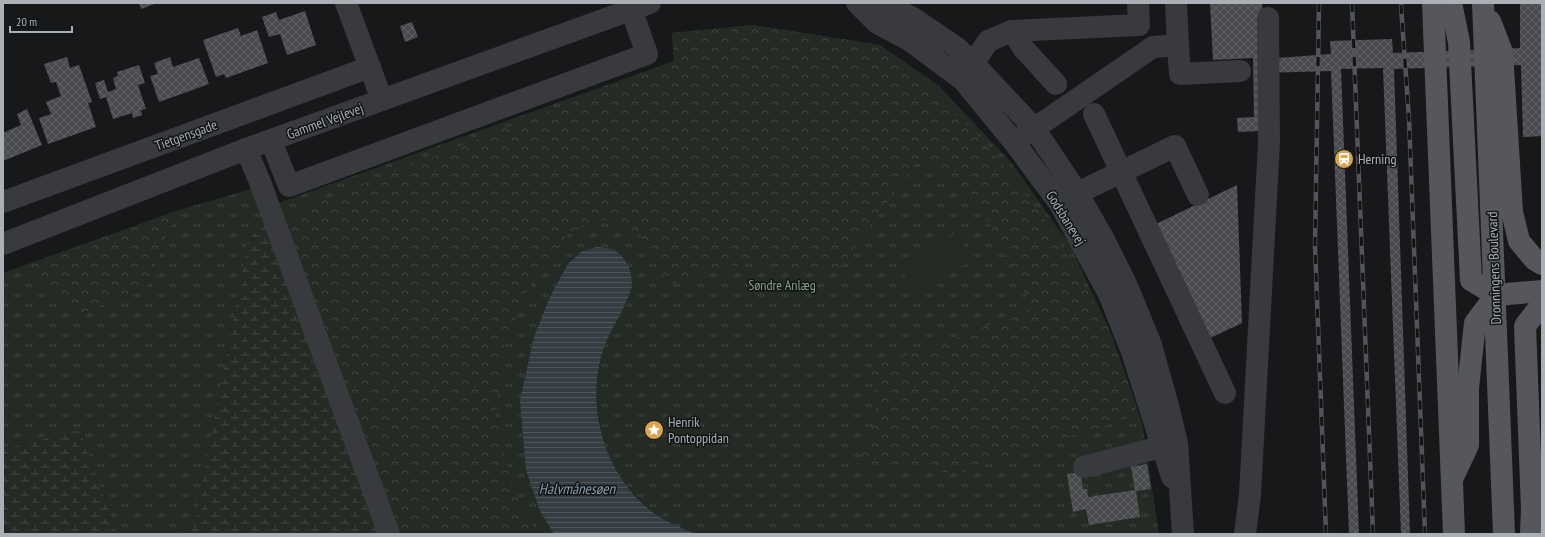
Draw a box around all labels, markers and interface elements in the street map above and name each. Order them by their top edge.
scale bar [10,8,72,34]
text: 20 m [16,14,37,29]
street label: Gammel Vejlevej [284,99,366,143]
street label: Tietgensgade [152,115,220,155]
station icon: Herning [1333,148,1355,170]
place label: Herning [1358,150,1397,168]
street label: Godsbanevej [1042,187,1090,249]
street label: Dronningens Boulevard [1483,211,1505,325]
park label: Søndre Anlæg [748,276,816,294]
place label: Henrik Pontoppidan [668,413,729,447]
place icon: Henrik Pontoppidan [643,419,665,441]
water label: Halvmånesøen [539,479,617,498]

